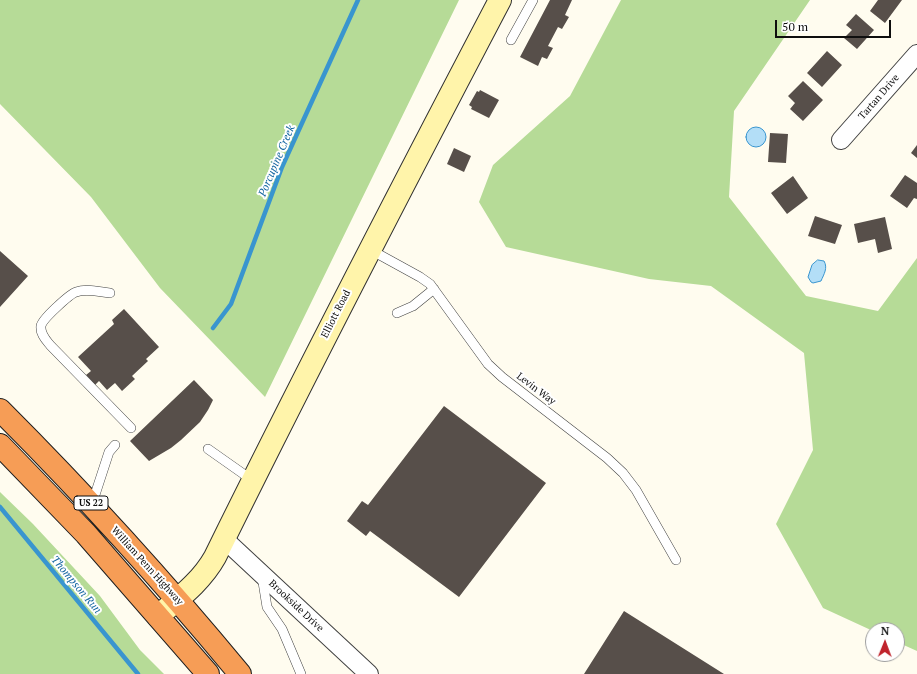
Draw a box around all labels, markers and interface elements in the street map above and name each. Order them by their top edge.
scale bar [777,12,893,38]
text: 50 m [782,19,808,34]
street label: Tartan Drive [856,72,902,122]
water label: Porcupine Creek [256,123,298,199]
street label: Elliott Road [319,288,353,340]
street label: Levin Way [514,370,558,408]
road number: US 22 [74,496,108,510]
street label: William Penn Highway [109,524,185,608]
water label: Thompson Run [48,554,104,616]
street label: Brookside Drive [266,578,326,634]
north arrow [865,622,905,662]
text: N [881,624,889,638]

